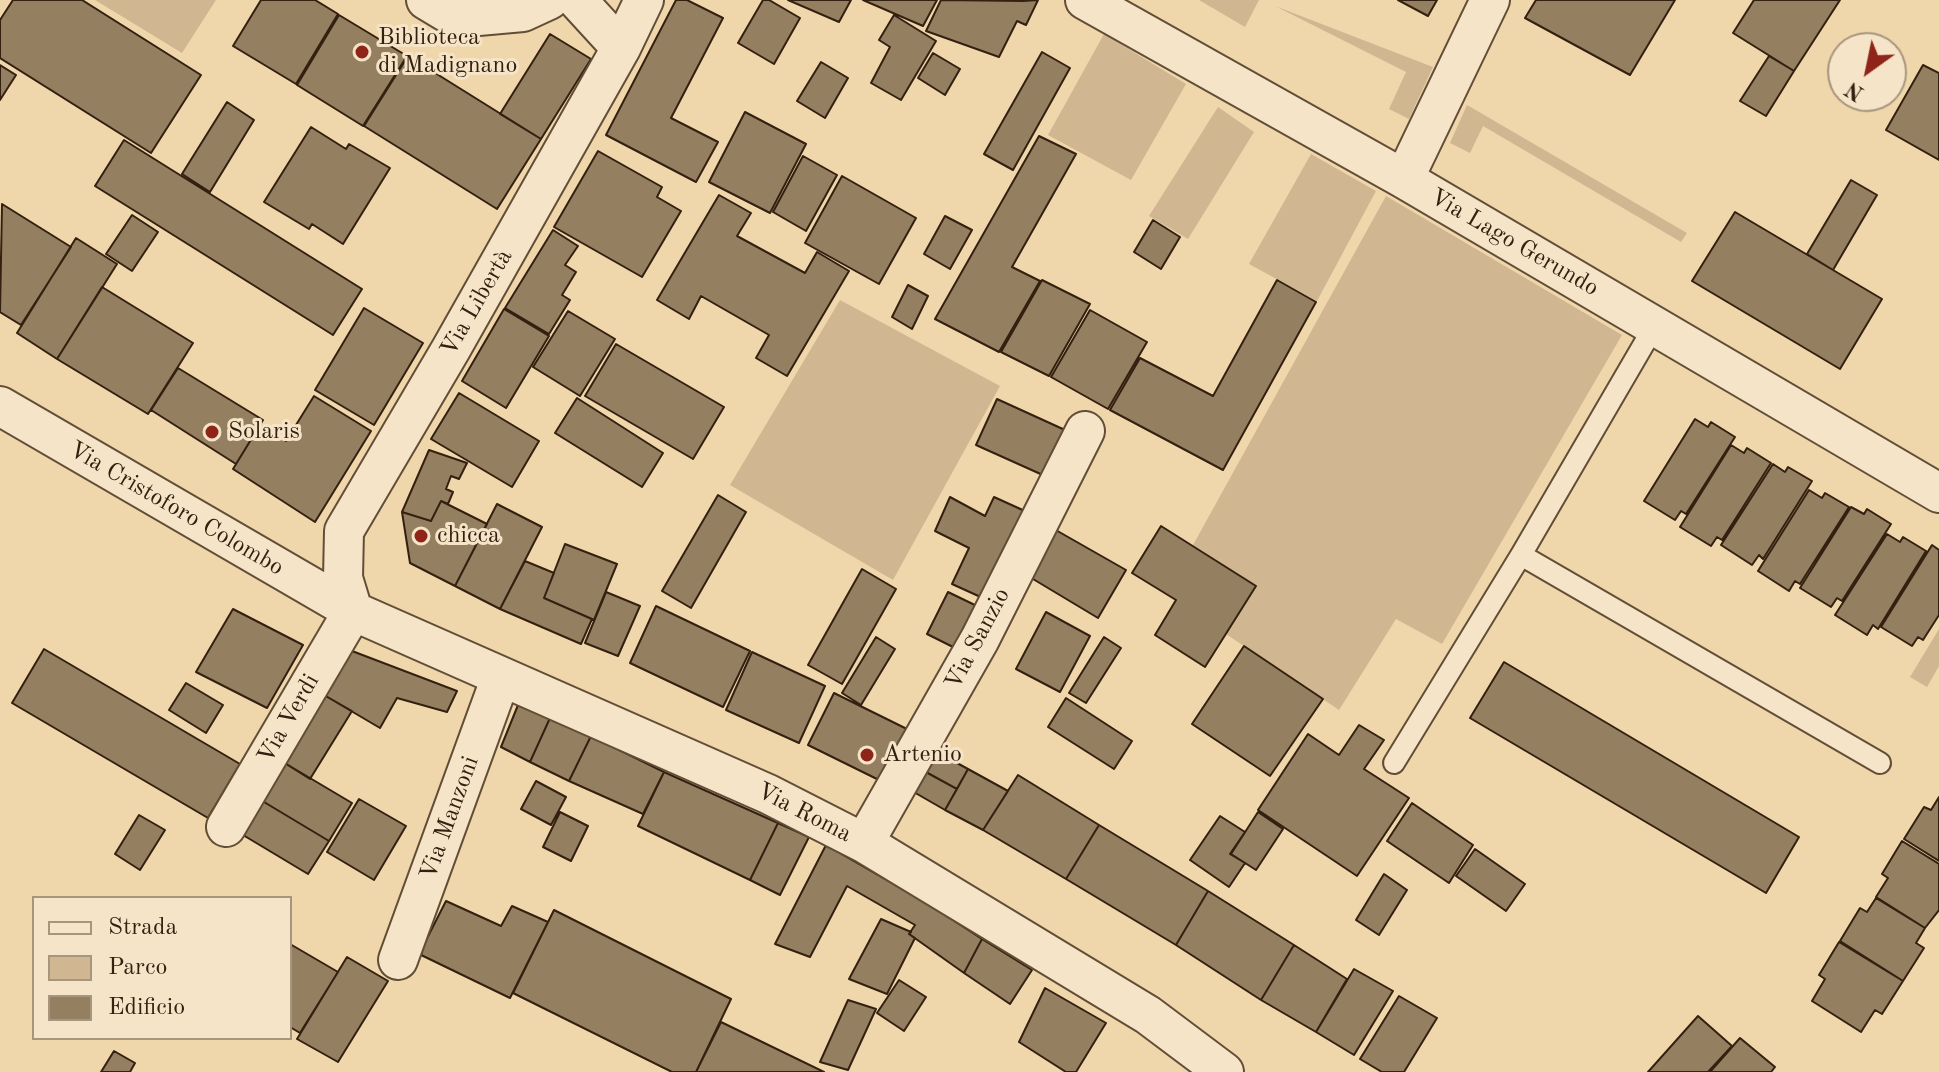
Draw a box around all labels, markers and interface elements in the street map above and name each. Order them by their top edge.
place label: Biblioteca di Madignano [378,24,517,80]
north arrow [1827,32,1907,112]
marker: Biblioteca di Madignano [353,43,371,61]
text: N [1842,77,1868,104]
street label: Via Lago Gerundo [1424,183,1604,303]
street label: Via Libertà [435,244,519,362]
place label: Solaris [228,418,300,446]
marker: Solaris [203,423,221,441]
street label: Via Cristoforo Colombo [63,436,289,582]
place label: chicca [437,522,500,550]
marker: chicca [412,527,430,545]
street label: Via Sanzio [939,583,1017,695]
street label: Via Verdi [252,669,326,769]
place label: Artenio [883,741,962,769]
marker: Artenio [858,746,876,764]
street label: Via Manzoni [414,752,486,884]
street label: Via Roma [752,777,856,849]
legend [32,896,292,1040]
text: Strada [108,916,177,940]
text: Parco [108,956,167,980]
text: Edificio [108,996,185,1020]

